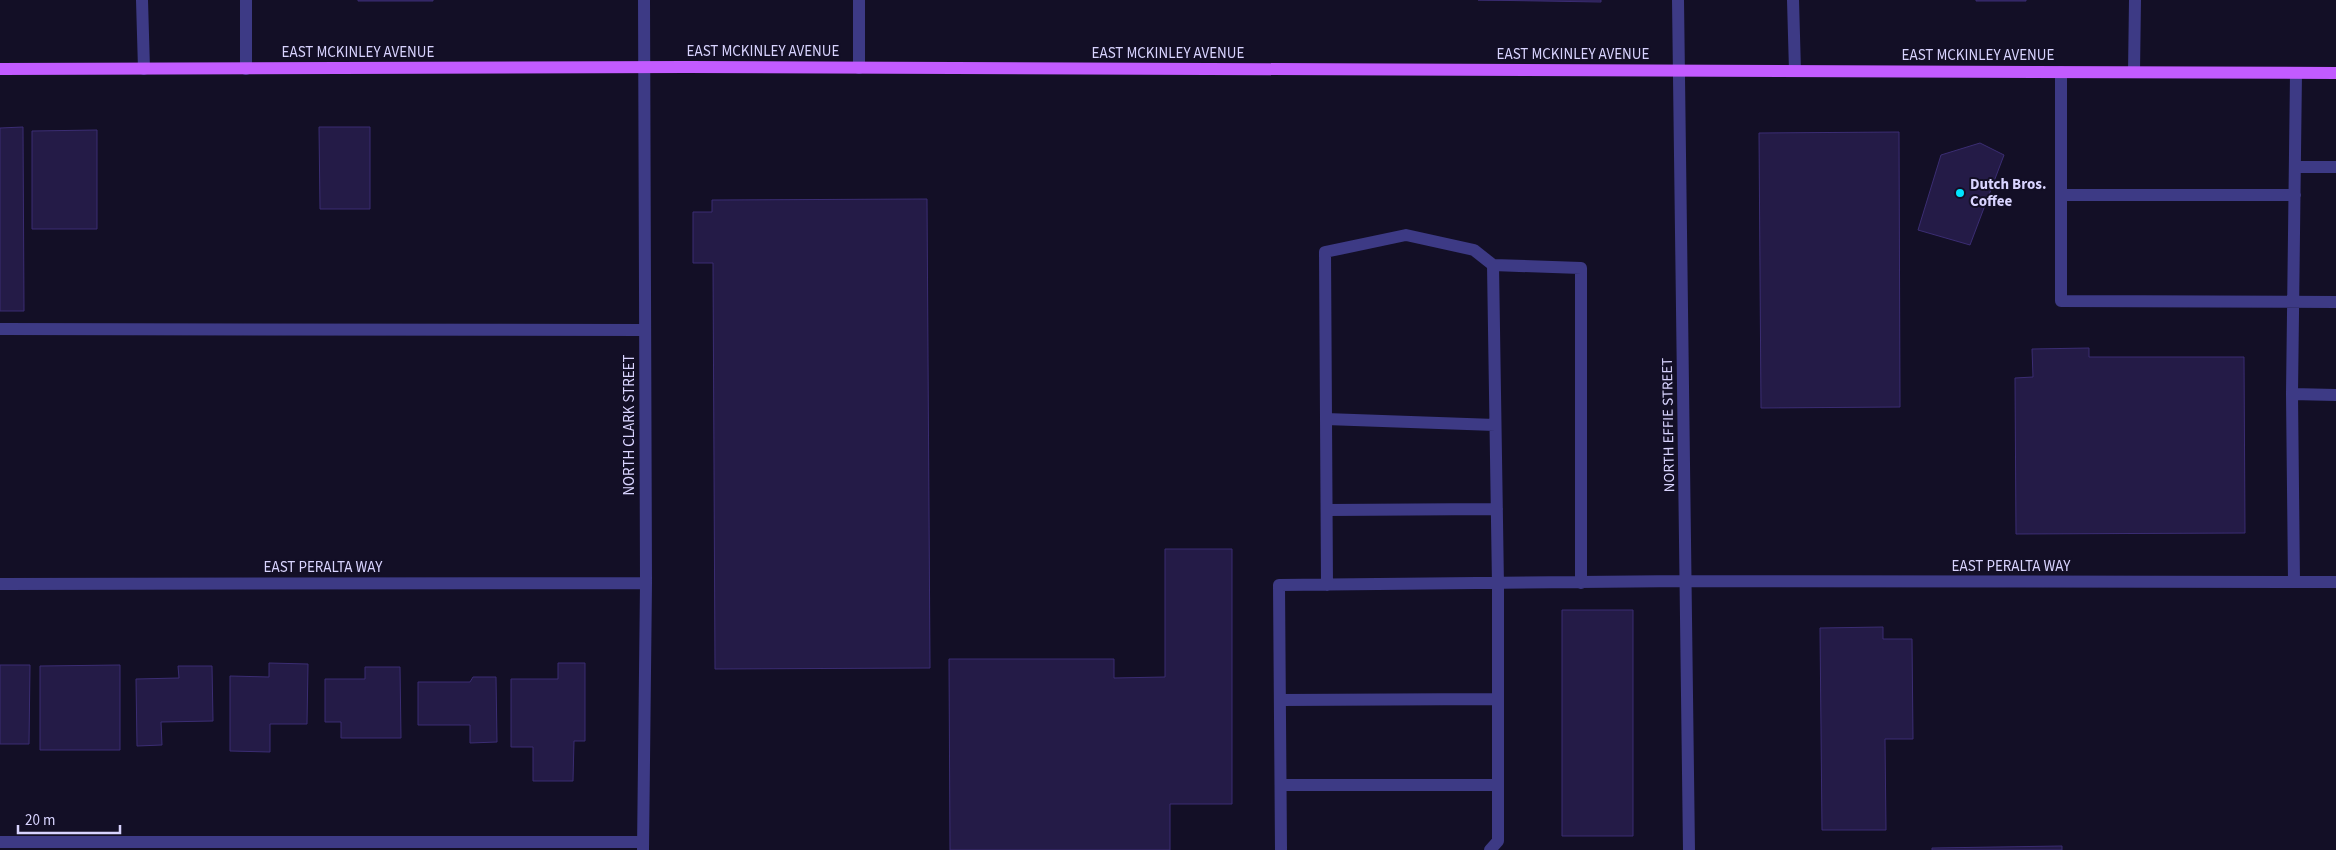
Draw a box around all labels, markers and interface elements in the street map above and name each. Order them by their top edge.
street label: EAST MCKINLEY AVENUE [687,41,839,62]
street label: EAST MCKINLEY AVENUE [282,42,434,63]
street label: EAST MCKINLEY AVENUE [1092,43,1244,64]
street label: EAST MCKINLEY AVENUE [1497,44,1649,65]
street label: EAST MCKINLEY AVENUE [1902,45,2054,66]
place label: Dutch Bros. Coffee [1970,174,2046,212]
marker: Dutch Bros. Coffee [1954,187,1966,199]
street label: NORTH CLARK STREET [619,354,640,496]
street label: NORTH EFFIE STREET [1657,358,1680,492]
street label: EAST PERALTA WAY [1952,556,2071,577]
street label: EAST PERALTA WAY [264,557,383,578]
scale bar [18,802,120,834]
text: 20 m [25,810,55,831]

